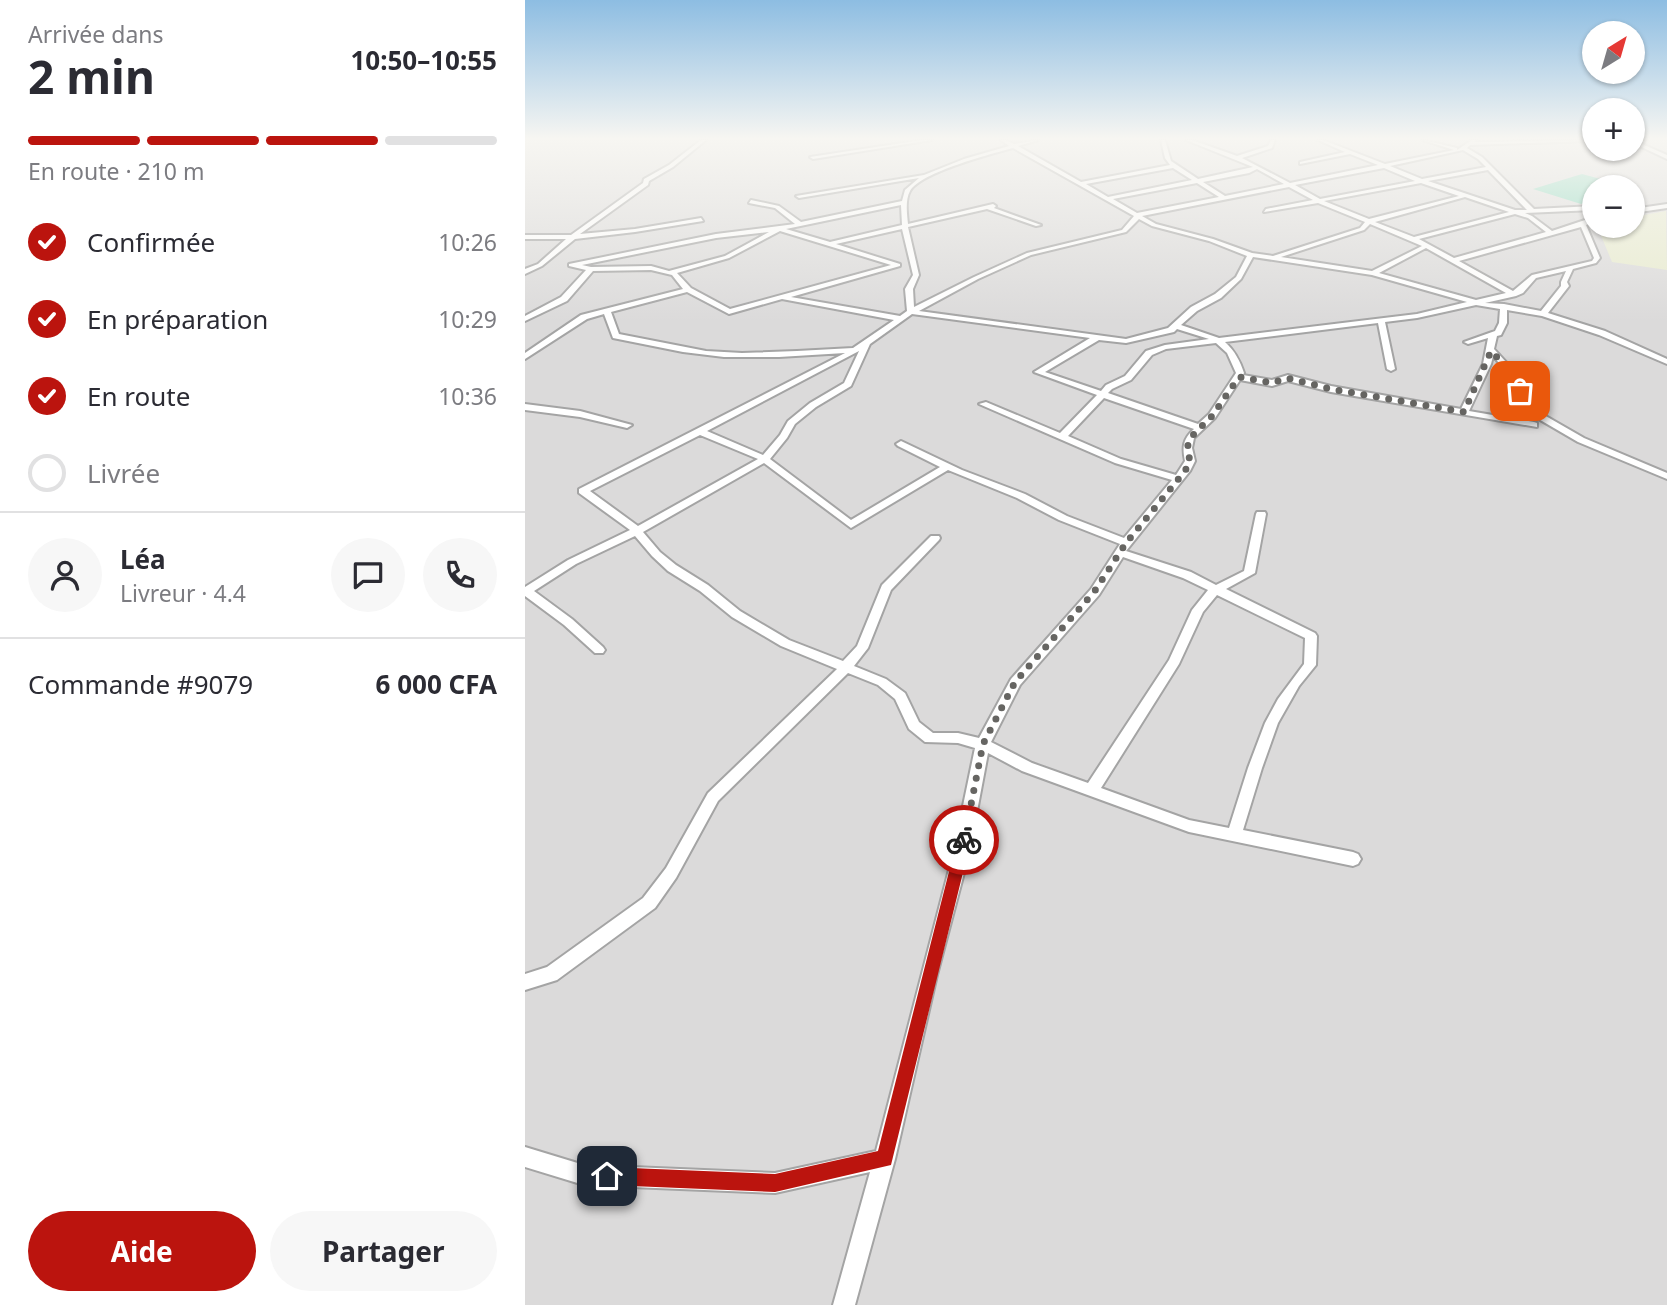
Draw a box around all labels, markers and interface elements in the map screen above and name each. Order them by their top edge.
text: Arrivée dans [28,18,164,50]
north arrow [1582,21,1645,84]
map controls [1582,21,1645,238]
text: 10:50–10:55 [350,42,497,78]
text: 2 min [28,45,155,107]
button: + [1582,98,1645,161]
text: En route · 210 m [28,155,205,187]
button: − [1582,175,1645,238]
icon: check [28,223,66,261]
text: Confirmée [87,224,215,260]
text: 10:26 [438,226,497,258]
icon: check [28,300,66,338]
text: En préparation [87,301,268,337]
text: 10:29 [438,303,497,335]
pin [1490,361,1550,421]
icon: bag [1501,372,1539,410]
icon: check [28,377,66,415]
text: En route [87,378,190,414]
text: 10:36 [438,380,497,412]
text: Livrée [87,455,160,491]
button: person [28,538,102,612]
button: chat [331,538,405,612]
button: phone [423,538,497,612]
text: Léa [120,541,166,577]
text: Livreur · 4.4 [120,577,246,609]
text: Commande #9079 [28,666,253,702]
text: 6 000 CFA [376,666,497,702]
courier [929,805,999,875]
icon: bike [945,821,983,859]
pin [577,1146,637,1206]
icon: home [588,1157,626,1195]
button: Aide [28,1211,256,1291]
button: Partager [270,1211,497,1291]

